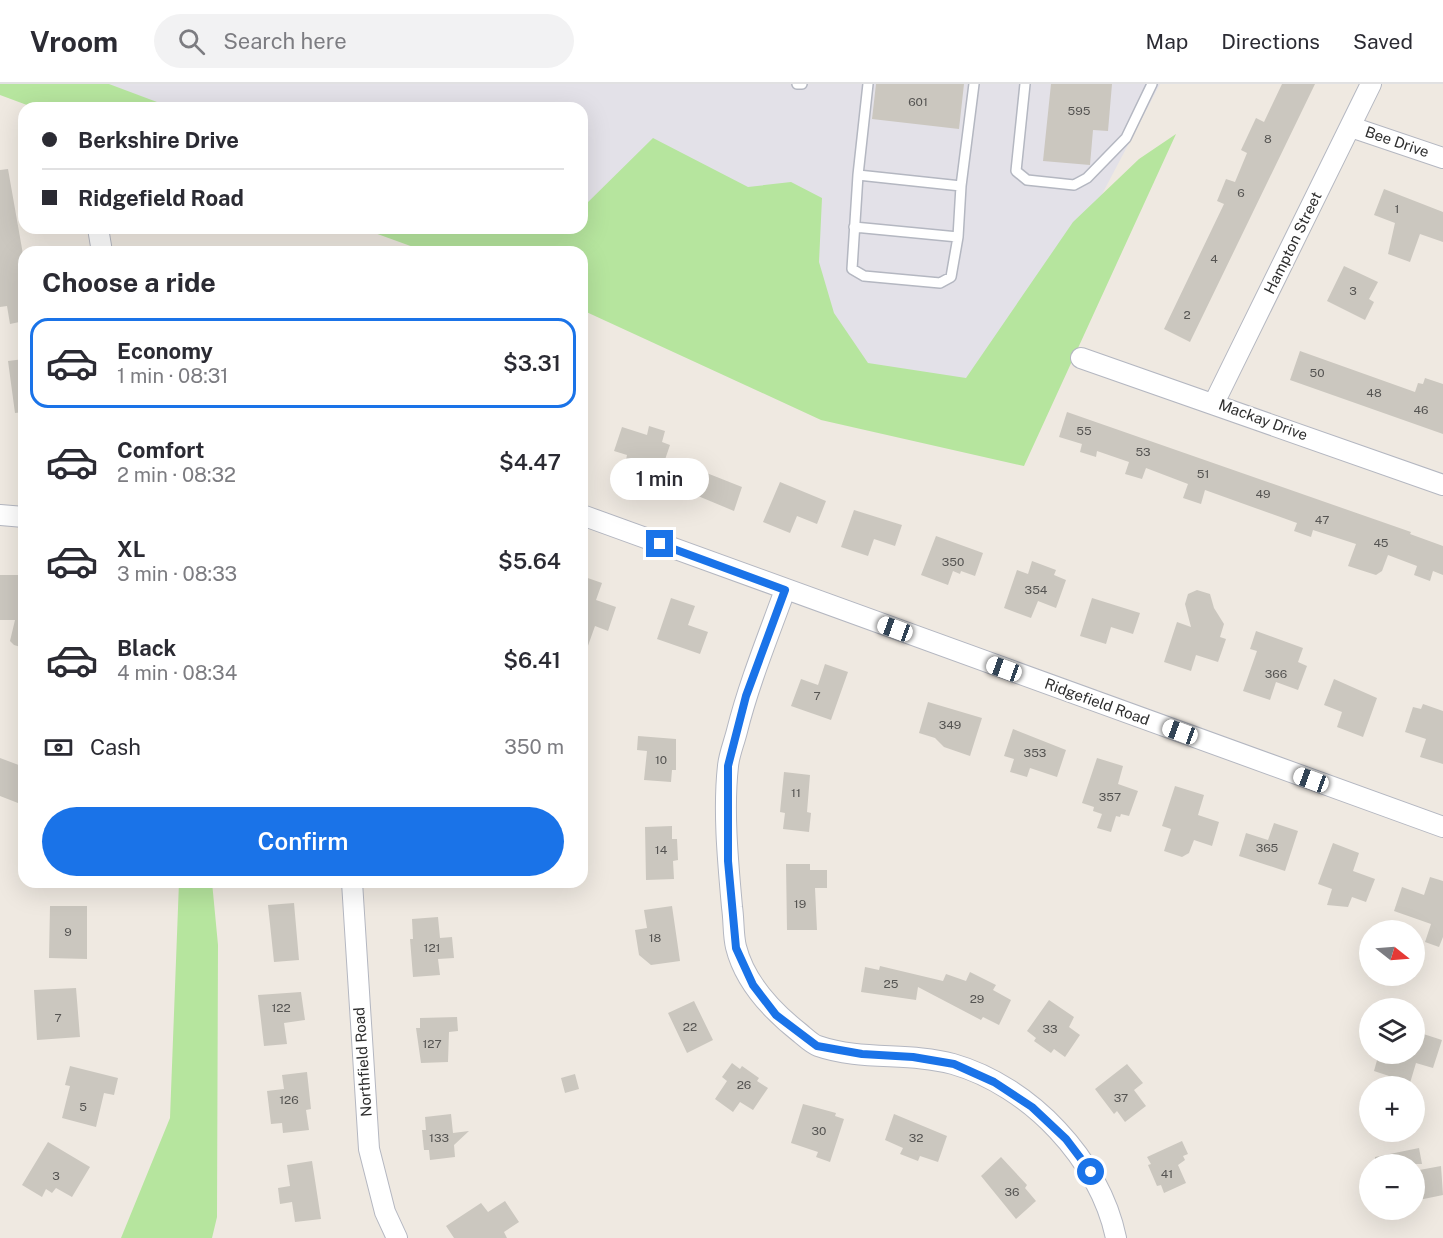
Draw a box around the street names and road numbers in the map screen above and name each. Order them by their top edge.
street label: Bee Drive [1363,123,1431,160]
street label: Hampton Street [1260,189,1325,297]
street label: Mackay Drive [1216,396,1310,443]
street label: Ridgefield Road [1042,675,1152,728]
street label: Northfield Road [350,1007,375,1117]

